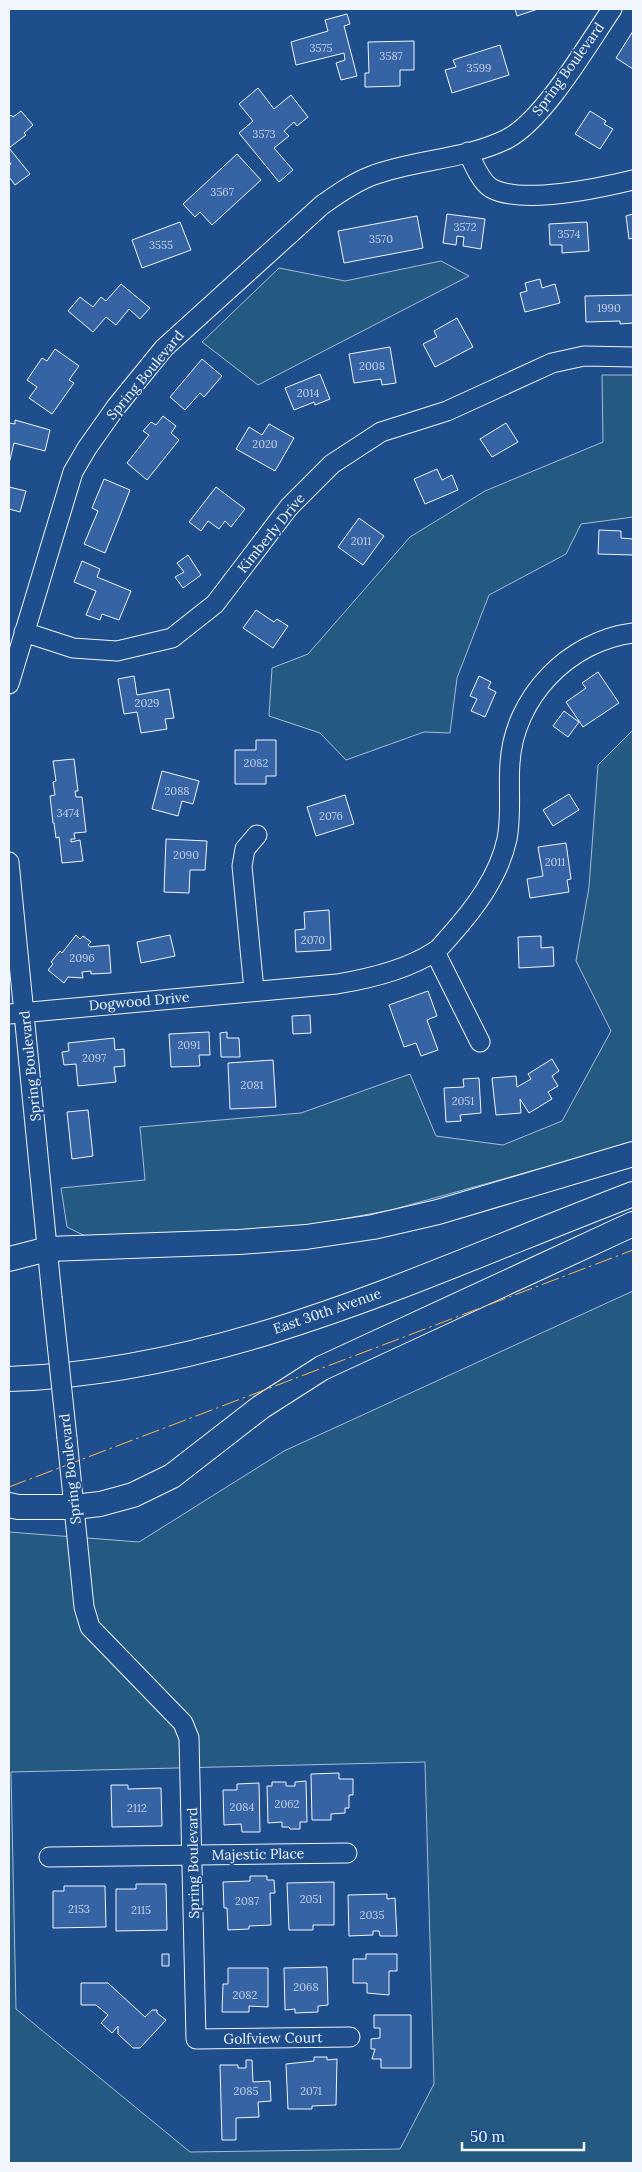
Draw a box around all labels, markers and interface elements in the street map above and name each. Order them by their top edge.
street label: Spring Boulevard [528,19,608,119]
house number: 3575 [309,41,333,55]
house number: 3587 [379,49,403,63]
house number: 3599 [467,61,491,75]
house number: 3573 [252,127,276,141]
house number: 3567 [210,185,234,199]
house number: 3572 [453,220,477,234]
house number: 3574 [557,227,581,241]
house number: 3570 [369,232,393,246]
house number: 3555 [149,238,173,252]
house number: 1990 [597,301,621,315]
street label: Spring Boulevard [102,327,188,423]
house number: 2008 [359,359,385,373]
house number: 2014 [297,386,319,400]
house number: 2020 [252,437,278,451]
street label: Kimberly Drive [233,489,309,577]
house number: 2011 [351,534,371,548]
house number: 2029 [135,696,159,710]
house number: 2082 [244,756,269,770]
house number: 2088 [164,784,190,798]
house number: 3474 [57,806,80,820]
house number: 2076 [319,809,343,823]
house number: 2090 [173,848,199,862]
house number: 2011 [545,855,565,869]
house number: 2070 [301,933,325,947]
house number: 2096 [69,951,95,965]
street label: Dogwood Drive [88,988,190,1014]
street label: Spring Boulevard [15,1010,45,1122]
house number: 2091 [177,1038,201,1052]
house number: 2097 [82,1051,106,1065]
house number: 2081 [241,1078,263,1092]
house number: 2051 [452,1094,474,1108]
street label: East 30th Avenue [271,1284,384,1338]
street label: Spring Boulevard [55,1413,85,1525]
house number: 2062 [274,1797,300,1811]
house number: 2084 [230,1800,254,1814]
house number: 2112 [127,1801,147,1815]
street label: Spring Boulevard [183,1807,203,1919]
street label: Majestic Place [212,1844,305,1864]
house number: 2051 [300,1892,322,1906]
house number: 2087 [235,1894,259,1908]
house number: 2153 [68,1902,90,1916]
house number: 2115 [131,1903,151,1917]
house number: 2035 [360,1908,384,1922]
house number: 2068 [293,1980,319,1994]
house number: 2082 [233,1988,258,2002]
street label: Golfview Court [223,2028,323,2048]
house number: 2085 [234,2084,258,2098]
house number: 2071 [300,2084,322,2098]
scale bar [462,2120,584,2152]
text: 50 m [470,2127,505,2146]

